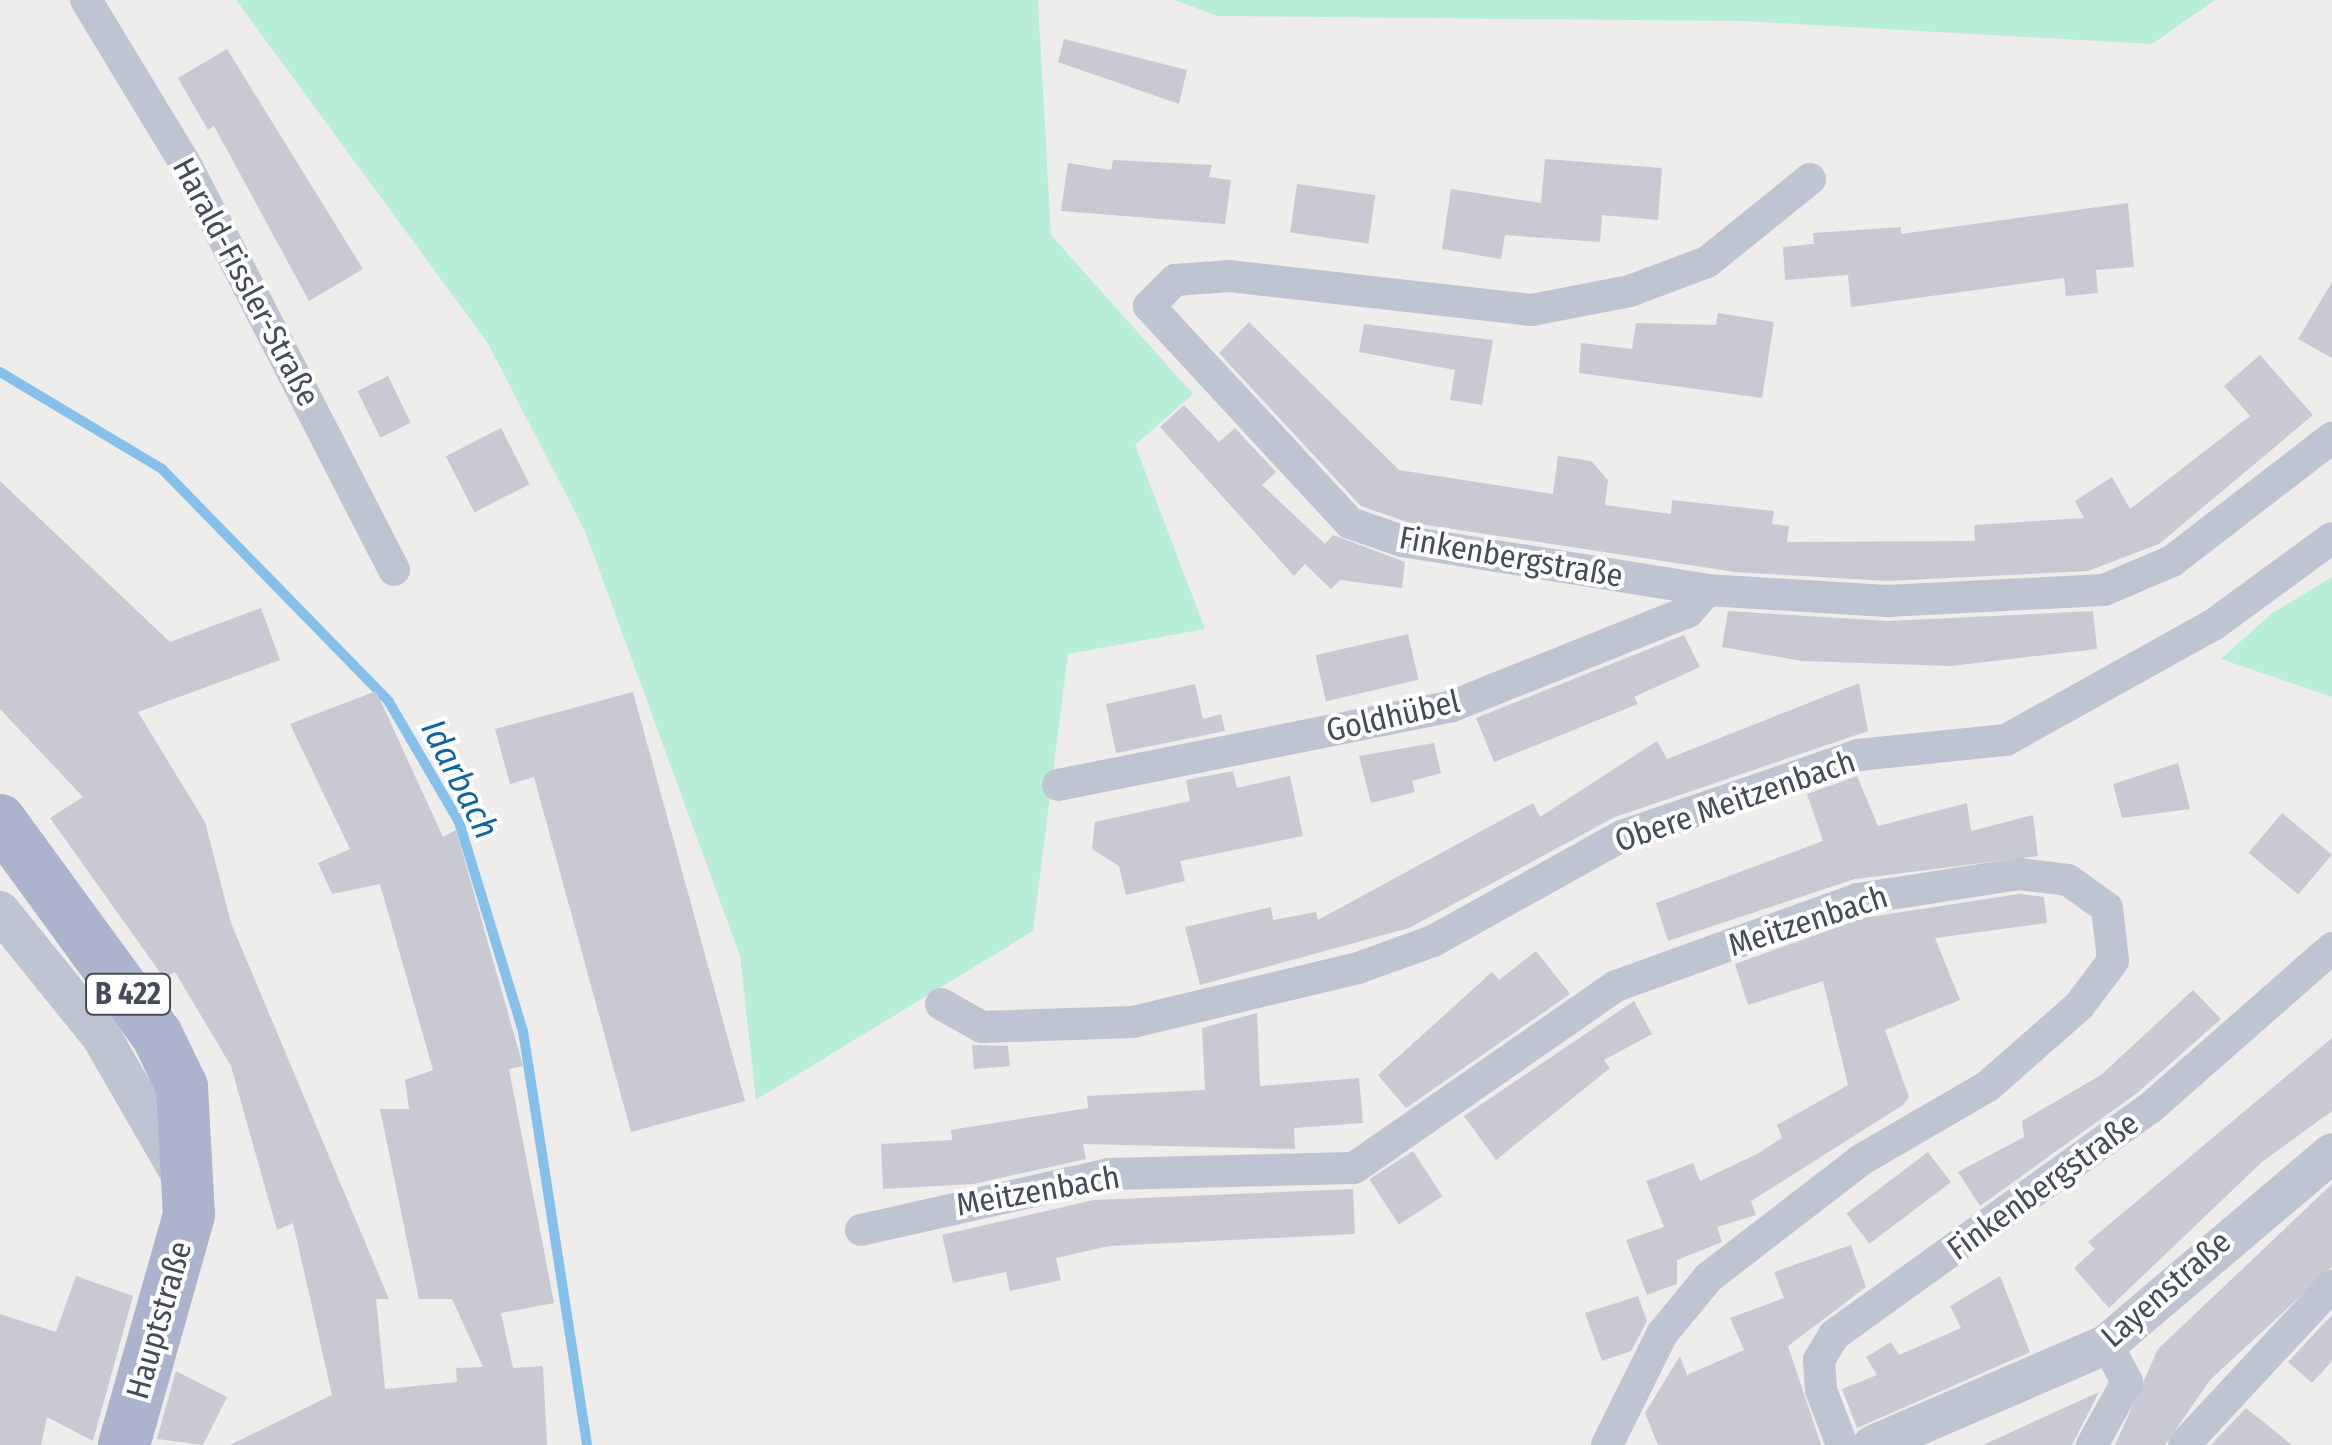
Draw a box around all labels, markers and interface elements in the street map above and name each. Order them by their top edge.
street label: Harald-Fissler-Straße [164,151,328,413]
street label: Finkenbergstraße [1396,518,1626,596]
street label: Goldhübel [1323,682,1463,750]
water label: Idarbach [412,712,508,846]
street label: Obere Meitzenbach [1610,742,1860,860]
street label: Meitzenbach [1724,877,1892,965]
road number: B 422 [83,969,173,1019]
street label: Finkenbergstraße [1940,1104,2146,1268]
street label: Meitzenbach [953,1158,1123,1224]
street label: Layenstraße [2093,1222,2239,1356]
street label: Hauptstraße [118,1237,200,1403]

